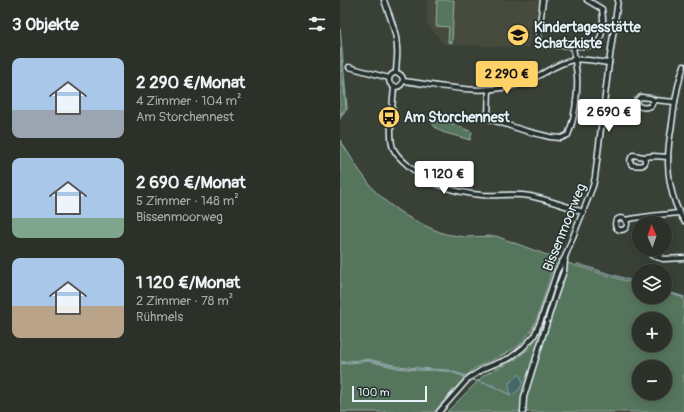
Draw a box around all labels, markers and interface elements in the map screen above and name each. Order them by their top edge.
icon: filters [306,13,328,35]
text: 3 Objekte [12,14,79,35]
place label: Kindertagesstätte Schatzkiste [534,19,642,52]
school or university icon: Kindertagesstätte Schatzkiste [505,22,531,48]
pin: 2 290 € [470,61,544,95]
text: 2 290 € [485,66,529,82]
text: 2 290 €/Monat [136,72,245,93]
icon: home [44,74,92,122]
text: 4 Zimmer · 104 m² [136,93,242,109]
pin: 2 690 € [572,99,646,133]
bus stop icon: Am Storchennest [376,104,402,130]
text: 2 690 € [587,104,631,120]
text: Am Storchennest [136,109,234,125]
place label: Am Storchennest [404,109,510,126]
pin: 1 120 € [407,161,481,195]
text: 1 120 € [424,166,464,182]
text: 2 690 €/Monat [136,172,246,193]
icon: home [44,174,92,222]
street label: Bissenmoorweg [539,181,590,274]
text: 5 Zimmer · 148 m² [136,193,239,209]
text: Bissenmoorweg [136,209,223,225]
north arrow [632,216,672,256]
map controls [632,216,672,400]
button: layers [632,264,672,304]
text: 1 120 €/Monat [136,272,240,293]
icon: home [44,274,92,322]
text: 2 Zimmer · 78 m² [136,293,233,309]
text: Rühmels [136,309,183,325]
button: + [632,312,672,352]
button: − [632,360,672,400]
scale bar [352,384,427,403]
text: 100 m [358,386,389,399]

